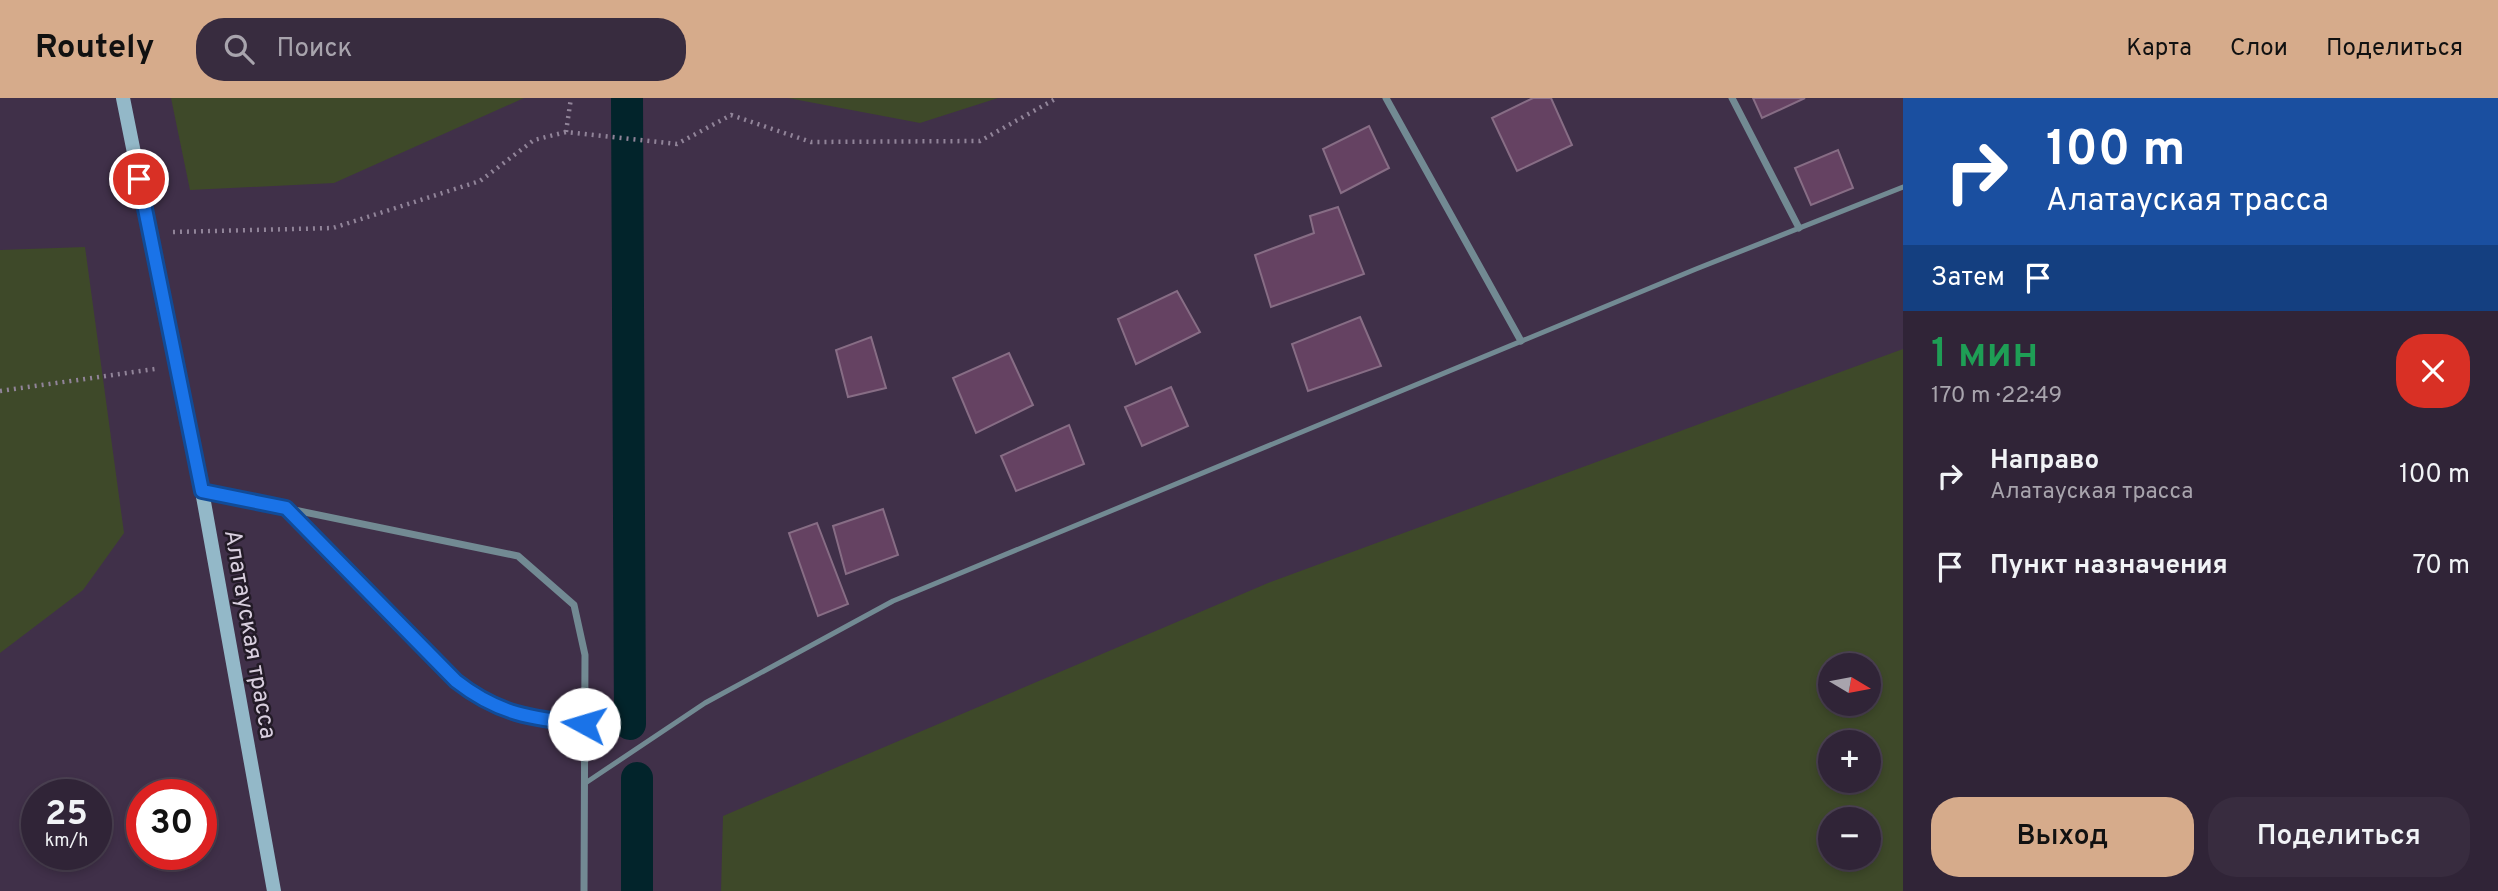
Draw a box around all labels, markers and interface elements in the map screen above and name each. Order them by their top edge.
search box [196,18,686,81]
text: Routely [35,28,154,70]
icon: search [220,30,258,68]
text: Поиск [276,33,352,66]
text: Карта [2126,34,2192,64]
text: Слои [2230,34,2288,64]
text: Поделиться [2326,34,2463,64]
text: 100 m [2046,121,2185,183]
icon: right [1931,126,2022,217]
pin [109,149,169,209]
icon: arrive [120,160,158,198]
text: Алатауская трасса [2046,182,2329,222]
icon: arrive [2019,259,2057,297]
text: Затем [1931,262,2005,295]
text: 1 мин [1931,329,2038,382]
button: close [2396,334,2470,408]
text: 170 m · 22:49 [1931,382,2062,411]
text: Направо [1990,445,2099,478]
icon: right [1931,457,1969,495]
text: 100 m [2399,459,2470,492]
text: Алатауская трасса [1990,478,2193,507]
street label: Алатауская трасса [216,527,282,741]
icon: arrive [1931,548,1969,586]
text: Пункт назначения [1990,550,2228,583]
text: 70 m [2412,550,2470,583]
north arrow [1818,653,1881,716]
map controls [1818,653,1881,870]
position arrow [547,687,621,761]
button: + [1818,730,1881,793]
speed limit sign: 30 [126,779,217,870]
text: 25 [45,793,88,837]
button: Выход [1931,797,2194,877]
button: Поделиться [2208,797,2470,877]
button: − [1818,807,1881,870]
text: km/h [45,830,88,853]

